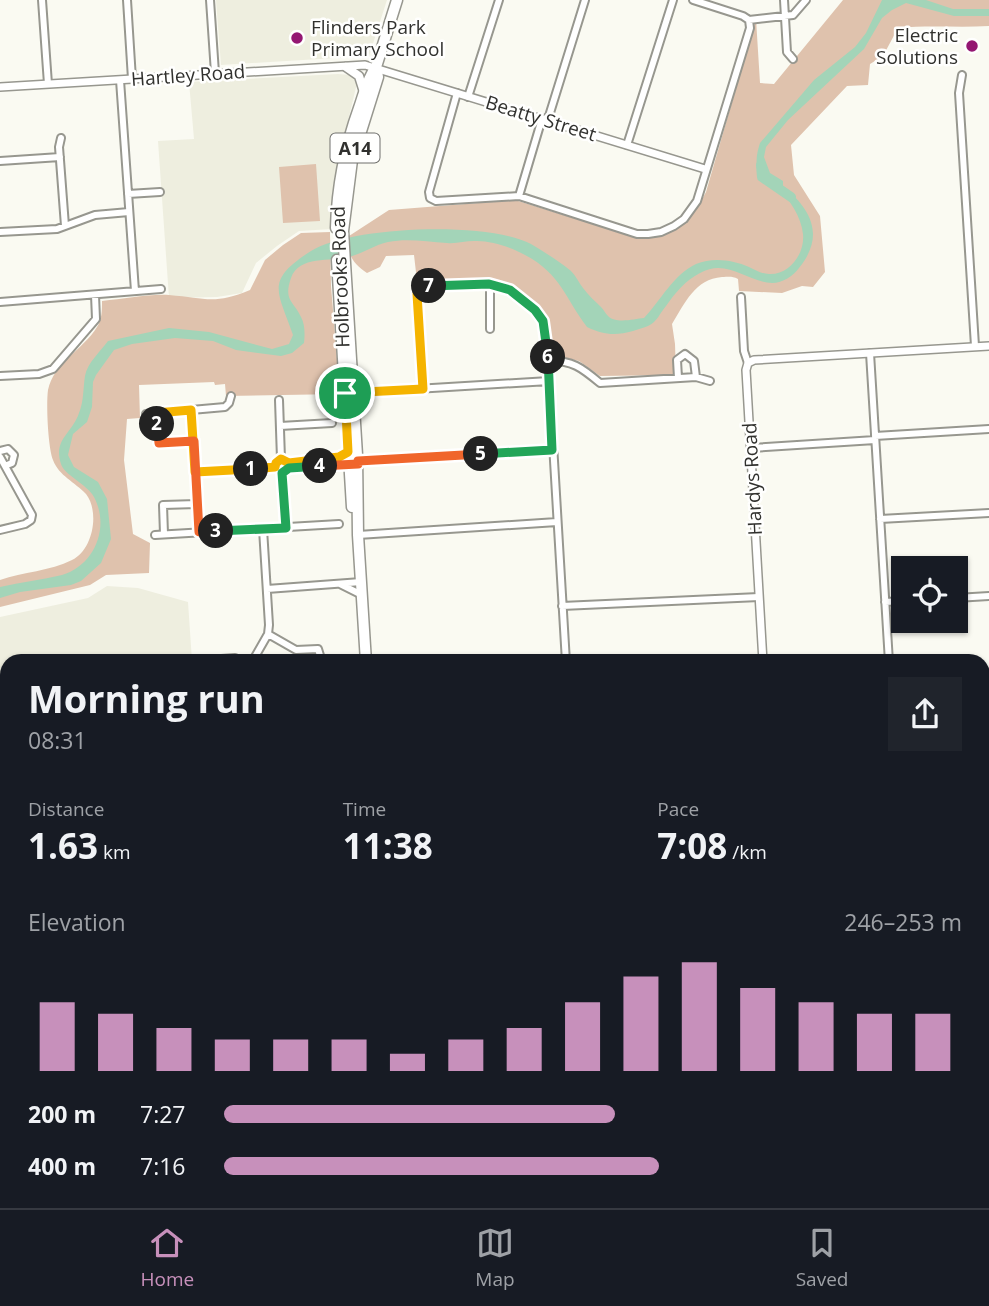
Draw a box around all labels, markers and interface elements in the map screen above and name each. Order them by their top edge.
place label: Flinders Park Primary School [311,14,444,62]
place label: Electric Solutions [876,22,958,70]
marker: Flinders Park Primary School [289,30,305,46]
marker: Electric Solutions [964,38,980,54]
street label: Hartley Road [130,58,246,92]
street label: Beatty Street [482,89,600,147]
road number: A14 [330,134,380,162]
street label: Holbrooks Road [325,206,355,348]
pin: 7 [412,268,446,304]
text: 7 [423,272,434,298]
pin: 6 [530,340,566,374]
text: 6 [542,343,553,369]
pin [315,363,375,423]
icon: arrive [326,374,364,412]
pin: 2 [140,406,174,442]
text: 2 [151,410,162,436]
street label: Hardys Road [736,422,768,536]
pin: 5 [463,436,498,472]
text: 5 [475,440,486,466]
pin: 4 [302,448,338,484]
pin: 1 [233,452,268,486]
text: 4 [314,452,325,478]
text: 1 [245,455,256,481]
pin: 3 [198,514,234,548]
text: 3 [210,517,221,543]
map controls [891,556,968,633]
button: locate [891,556,968,633]
text: Morning run [28,672,265,724]
button: share [888,677,962,751]
text: 08:31 [28,724,87,756]
text: Distance [28,796,104,822]
text: Time [343,796,386,822]
text: Pace [657,796,699,822]
text: 1.63 [28,822,98,869]
text: 11:38 [343,822,433,869]
text: 7:08 [657,822,727,869]
text: km [98,839,131,865]
text: /km [727,839,767,865]
text: Elevation [28,906,126,938]
text: 246–253 m [844,906,962,938]
text: 200 m [28,1098,96,1130]
text: 7:27 [140,1098,186,1130]
text: 400 m [28,1150,96,1182]
text: 7:16 [140,1150,186,1182]
tab: Home [141,1224,194,1292]
tab: Map [475,1224,515,1292]
tab: Saved [796,1224,848,1292]

